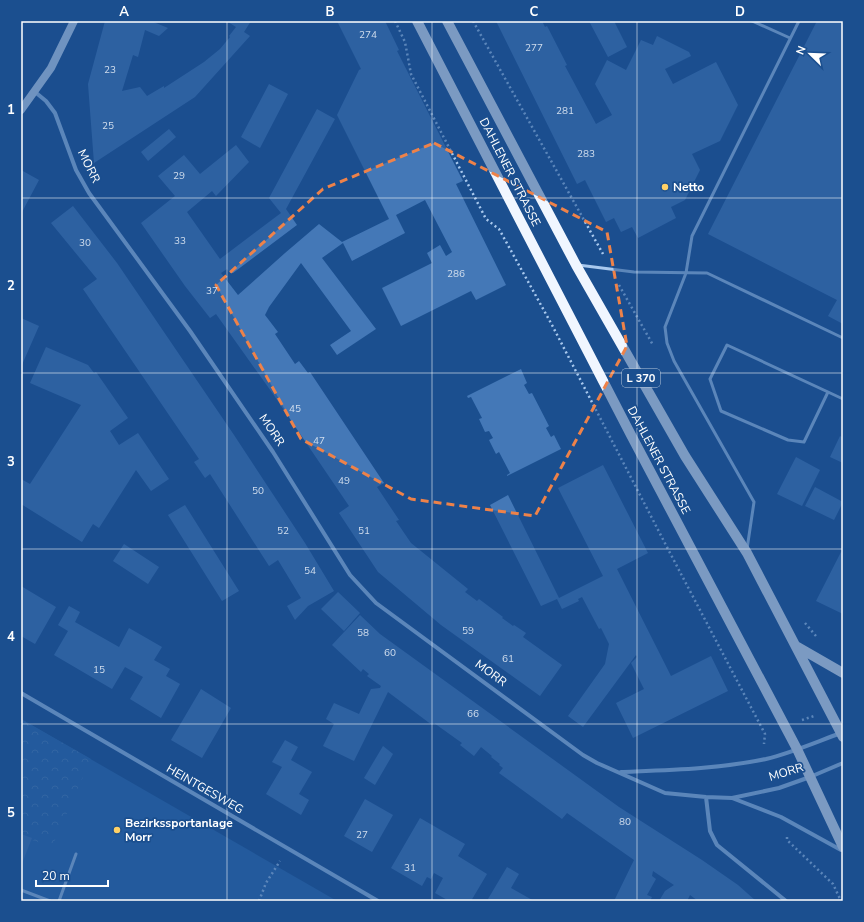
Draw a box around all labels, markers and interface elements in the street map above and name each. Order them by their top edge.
text: A [119,3,129,21]
text: B [326,3,335,21]
text: C [530,3,539,21]
text: D [735,3,745,21]
house number: 274 [359,28,377,42]
north arrow [790,34,830,74]
house number: 277 [525,41,543,55]
text: N [793,44,810,57]
house number: 23 [104,63,116,77]
text: 1 [7,101,15,119]
house number: 281 [556,104,574,118]
street label: DAHLENER STRASSE [476,115,544,229]
house number: 25 [102,119,114,133]
street label: MORR [74,147,104,185]
house number: 283 [577,147,595,161]
house number: 29 [173,169,185,183]
place label: Netto [673,179,704,195]
marker: Netto [660,182,670,192]
house number: 33 [174,234,186,248]
house number: 30 [79,236,91,250]
house number: 286 [447,267,465,281]
text: 2 [7,277,15,295]
house number: 37 [206,284,218,298]
road number: L 370 [622,369,660,387]
house number: 45 [289,402,301,416]
street label: DAHLENER STRASSE [624,403,694,517]
street label: MORR [255,411,289,449]
house number: 47 [313,434,325,448]
text: 3 [7,453,15,471]
house number: 49 [338,474,350,488]
house number: 50 [252,484,264,498]
house number: 52 [277,524,289,538]
house number: 51 [358,524,370,538]
house number: 54 [304,564,316,578]
house number: 59 [462,624,474,638]
house number: 58 [357,626,369,640]
text: 4 [7,628,15,646]
house number: 60 [384,646,396,660]
house number: 61 [502,652,514,666]
street label: MORR [472,656,510,690]
house number: 15 [93,663,105,677]
house number: 66 [467,707,479,721]
street label: MORR [767,759,805,785]
street label: HEINTGESWEG [164,760,246,818]
text: 5 [7,804,15,822]
place label: Bezirkssportanlage Morr [125,815,233,845]
house number: 80 [619,815,631,829]
marker: Bezirkssportanlage Morr [112,825,122,835]
house number: 27 [356,828,368,842]
house number: 31 [404,861,416,875]
scale bar [36,862,108,888]
text: 20 m [42,868,70,884]

